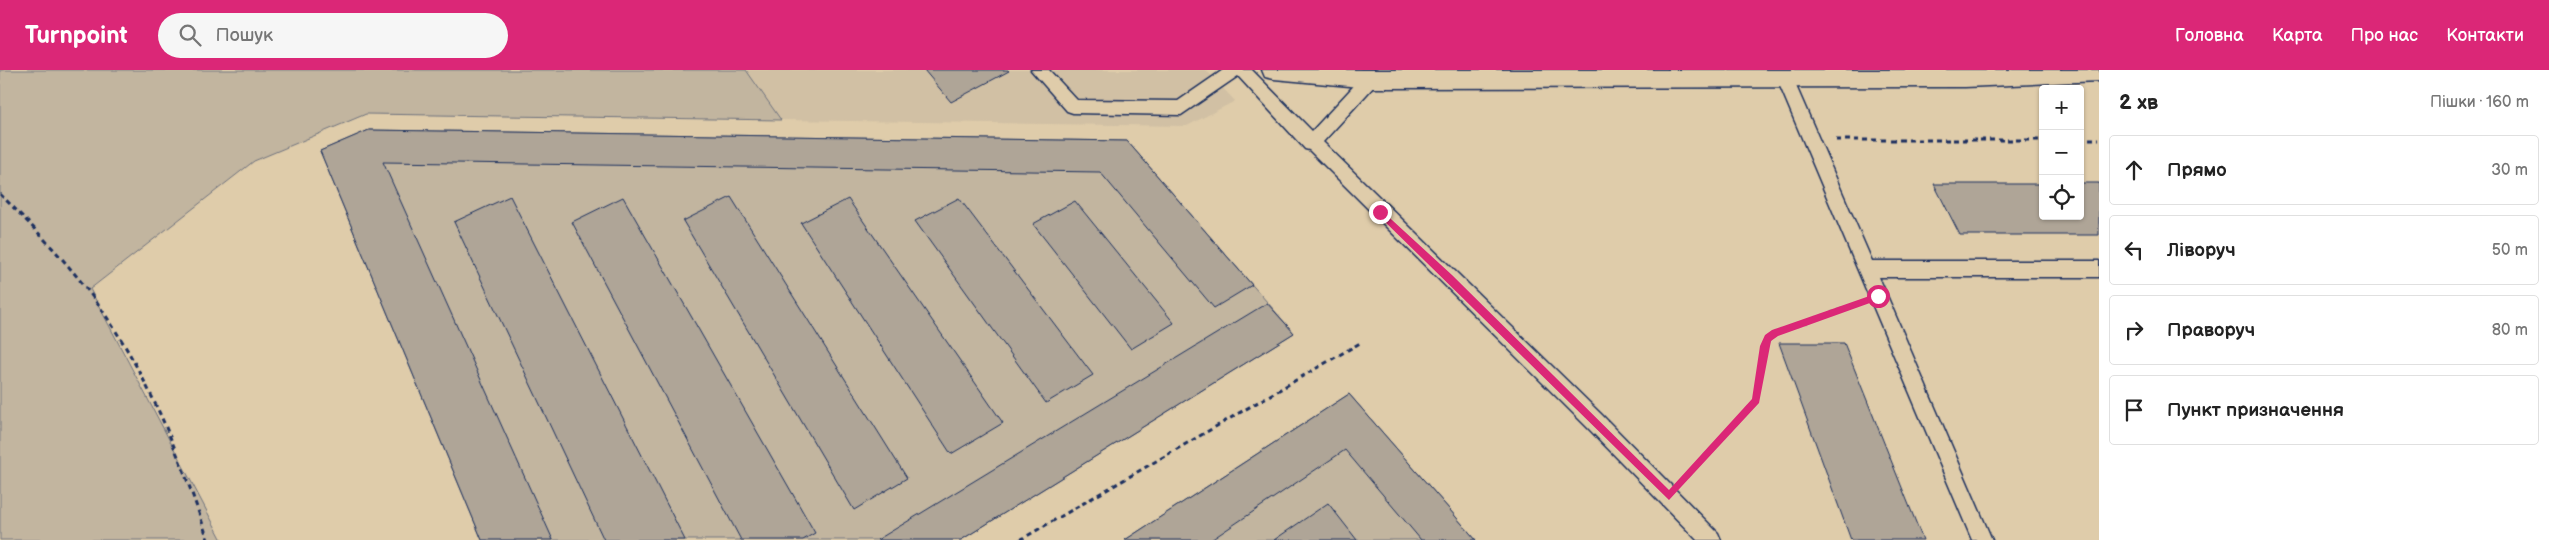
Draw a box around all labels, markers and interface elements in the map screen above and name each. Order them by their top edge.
search box [158,13,508,58]
text: Turnpoint [25,21,128,50]
icon: search [176,21,204,49]
text: Пошук [216,24,273,47]
text: Головна [2175,25,2244,46]
text: Карта [2272,25,2323,46]
text: Про нас [2351,25,2418,46]
text: Контакти [2446,25,2524,46]
map controls [2039,85,2084,220]
button: + [2039,85,2084,130]
text: 2 хв [2119,90,2158,115]
text: Пішки · 160 m [2430,93,2529,112]
button: − [2039,130,2084,175]
icon: ahead [2120,156,2148,184]
text: Прямо [2167,159,2227,182]
text: 30 m [2491,161,2528,180]
button: locate [2039,175,2084,220]
route end [1369,201,1392,224]
icon: left [2120,236,2148,264]
text: Ліворуч [2167,239,2236,262]
text: 50 m [2492,241,2528,260]
route start [1867,285,1890,308]
icon: right [2120,316,2148,344]
text: Праворуч [2167,319,2255,342]
text: 80 m [2492,321,2528,340]
icon: arrive [2120,396,2148,424]
text: Пункт призначення [2167,399,2344,422]

